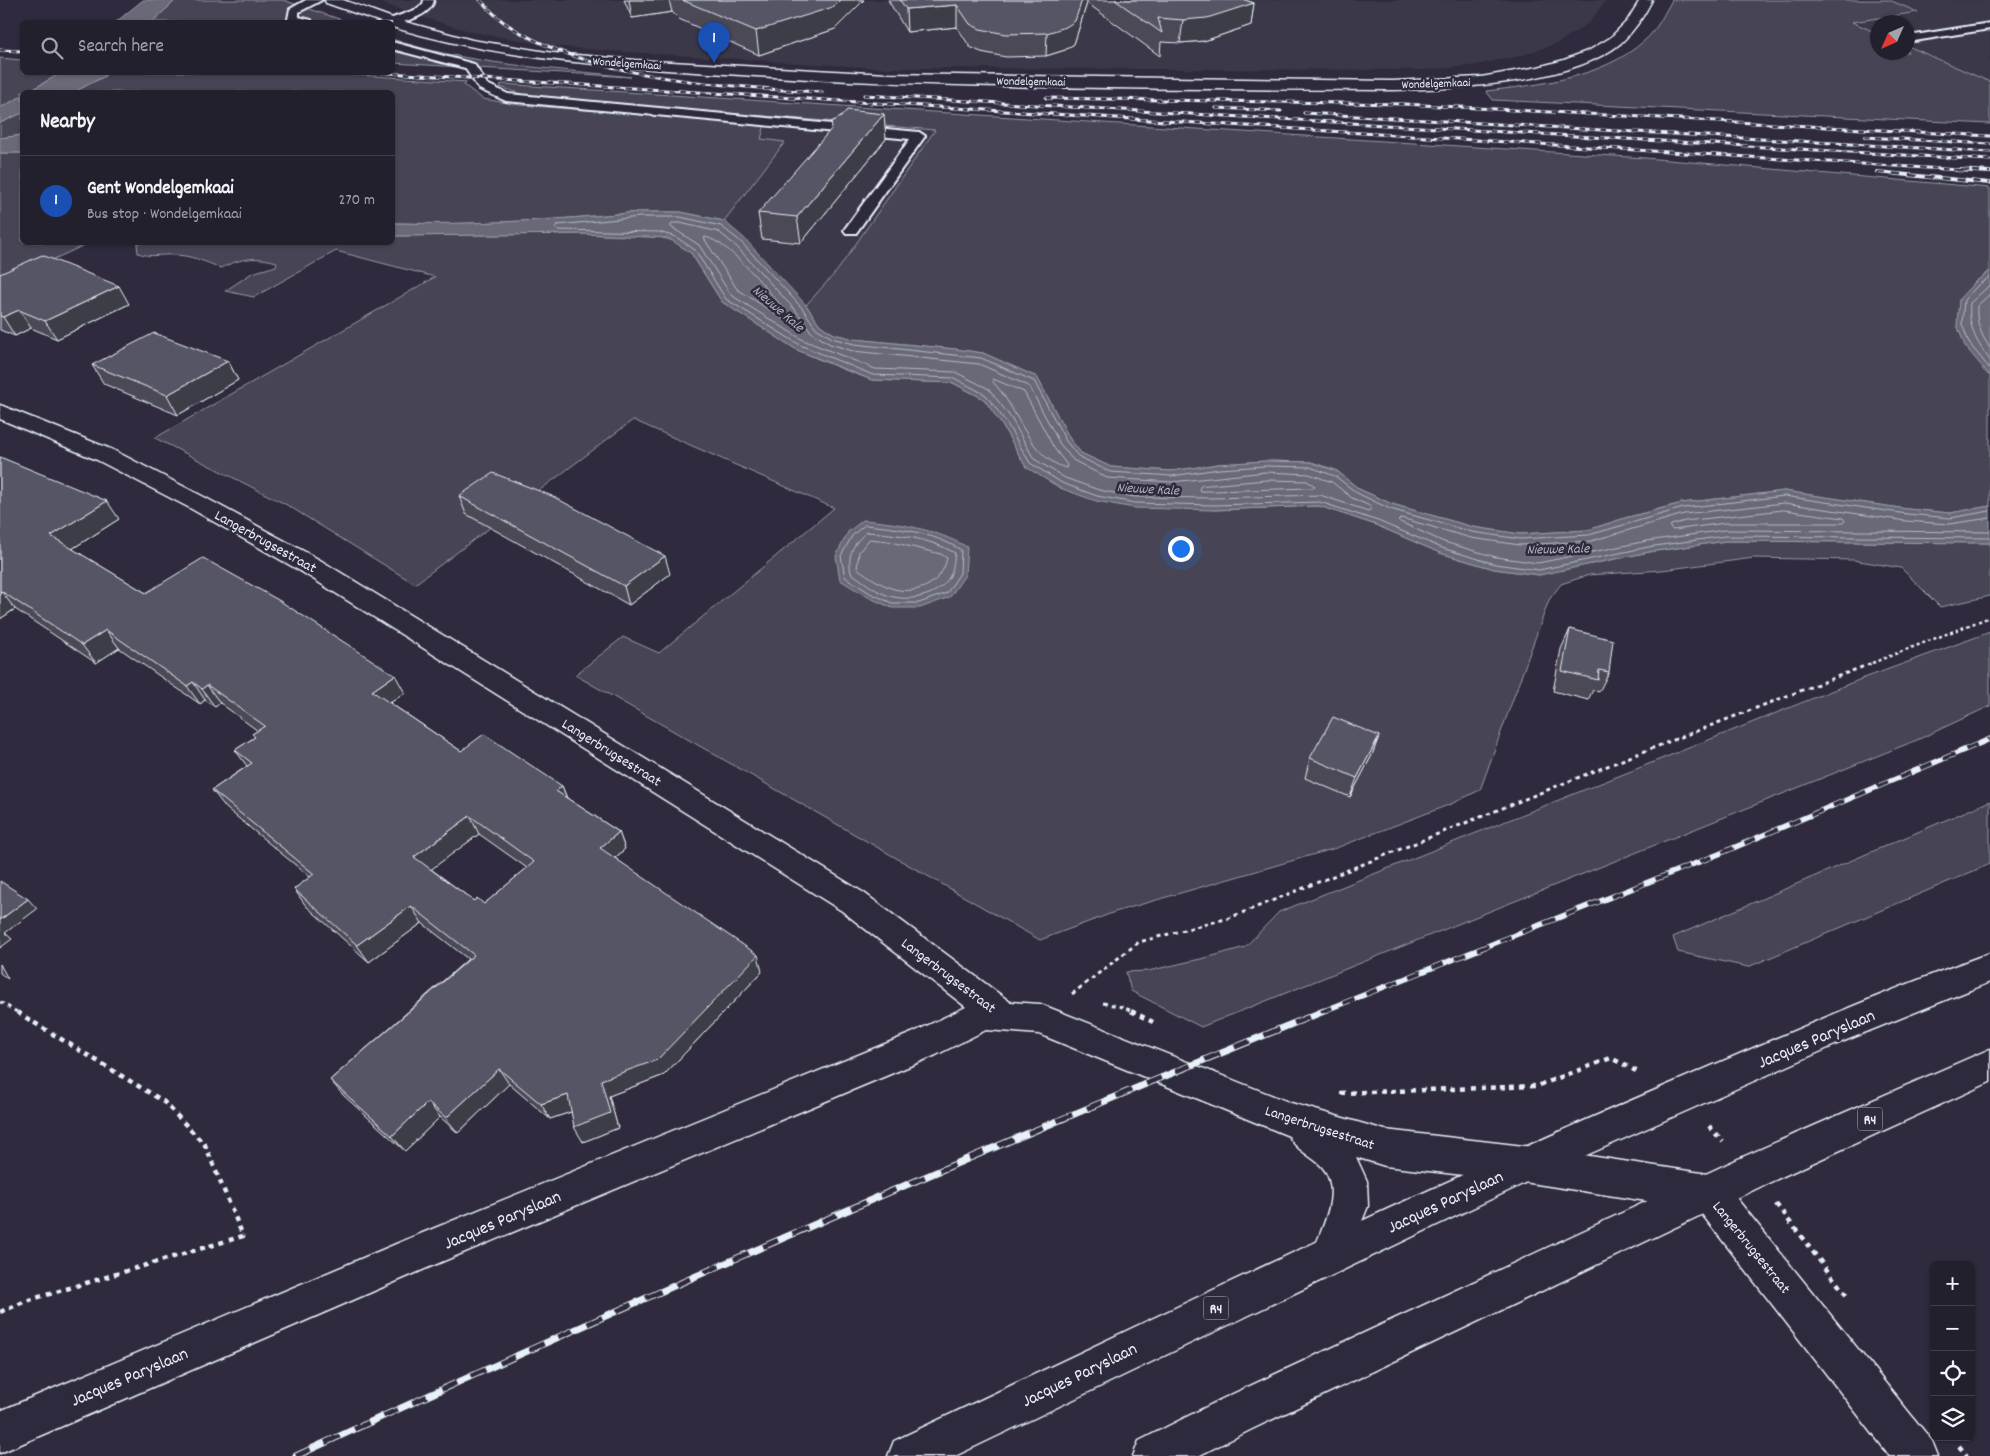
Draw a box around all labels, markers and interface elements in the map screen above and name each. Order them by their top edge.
north arrow [1870,15,1915,60]
search box [20,20,395,75]
pin: 1 [698,22,730,63]
icon: search [38,34,66,62]
text: Search here [78,34,164,61]
street label: Wondelgemkaai [592,54,662,75]
street label: Wondelgemkaai [996,73,1065,92]
street label: Wondelgemkaai [1401,75,1471,94]
text: Nearby [40,108,95,138]
text: Gent Wondelgemkaai [87,176,234,203]
text: 1 [54,189,58,212]
text: 270 m [339,189,375,212]
text: Bus stop · Wondelgemkaai [87,203,242,226]
water label: Nieuwe Kale [748,281,808,338]
water label: Nieuwe Kale [1116,478,1180,502]
street label: Langerbrugsestraat [210,506,321,580]
your location [1168,536,1194,562]
water label: Nieuwe Kale [1527,539,1590,561]
street label: Langerbrugsestraat [557,714,665,793]
street label: Langerbrugsestraat [896,934,1000,1020]
street label: Jacques Paryslaan [1754,1004,1880,1076]
street label: Langerbrugsestraat [1262,1101,1377,1157]
road number: R4 [1858,1108,1882,1130]
street label: Jacques Paryslaan [1384,1165,1508,1241]
street label: Jacques Paryslaan [440,1185,566,1257]
street label: Langerbrugsestraat [1706,1197,1795,1300]
map controls [1930,1261,1975,1441]
button: + [1930,1261,1975,1306]
road number: R4 [1204,1296,1228,1320]
button: − [1930,1306,1975,1351]
street label: Jacques Paryslaan [1018,1338,1142,1415]
street label: Jacques Paryslaan [67,1342,193,1414]
button: locate [1930,1351,1975,1396]
button: layers [1930,1396,1975,1441]

